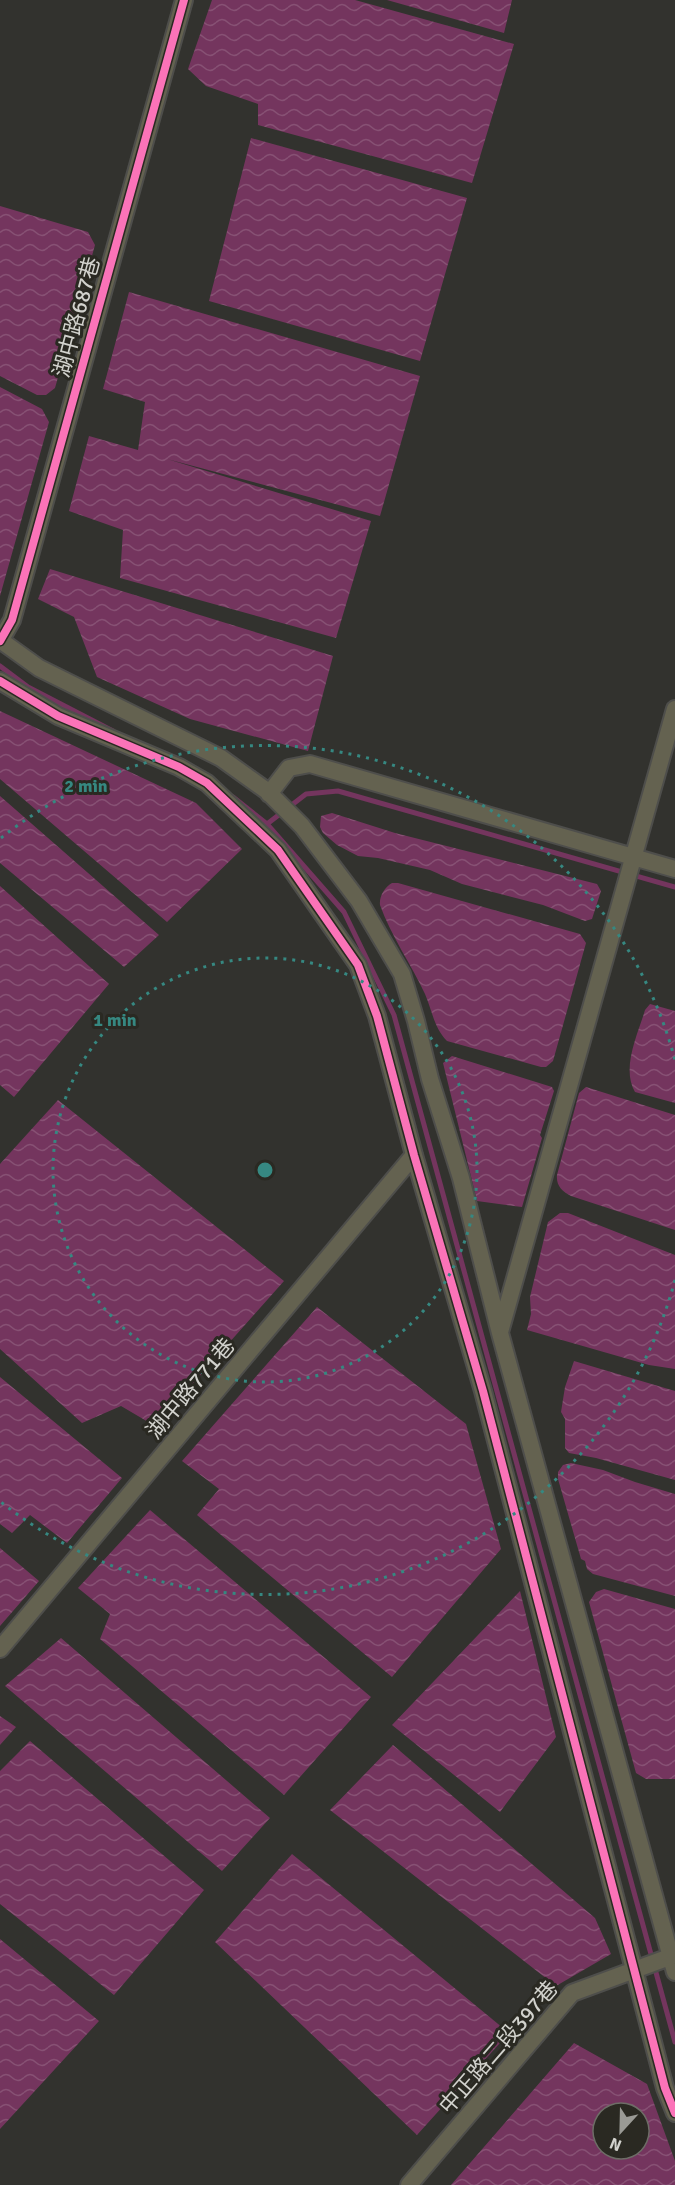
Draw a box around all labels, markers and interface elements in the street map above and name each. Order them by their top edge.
street label: 湖中路687巷 [47,254,106,380]
text: 2 min [64,775,108,797]
text: 1 min [93,1009,137,1031]
centre of rings [255,1160,275,1180]
street label: 湖中路771巷 [140,1332,240,1444]
street label: 中正路二段397巷 [433,1975,564,2119]
north arrow [591,2101,651,2161]
text: N [607,2133,625,2155]

